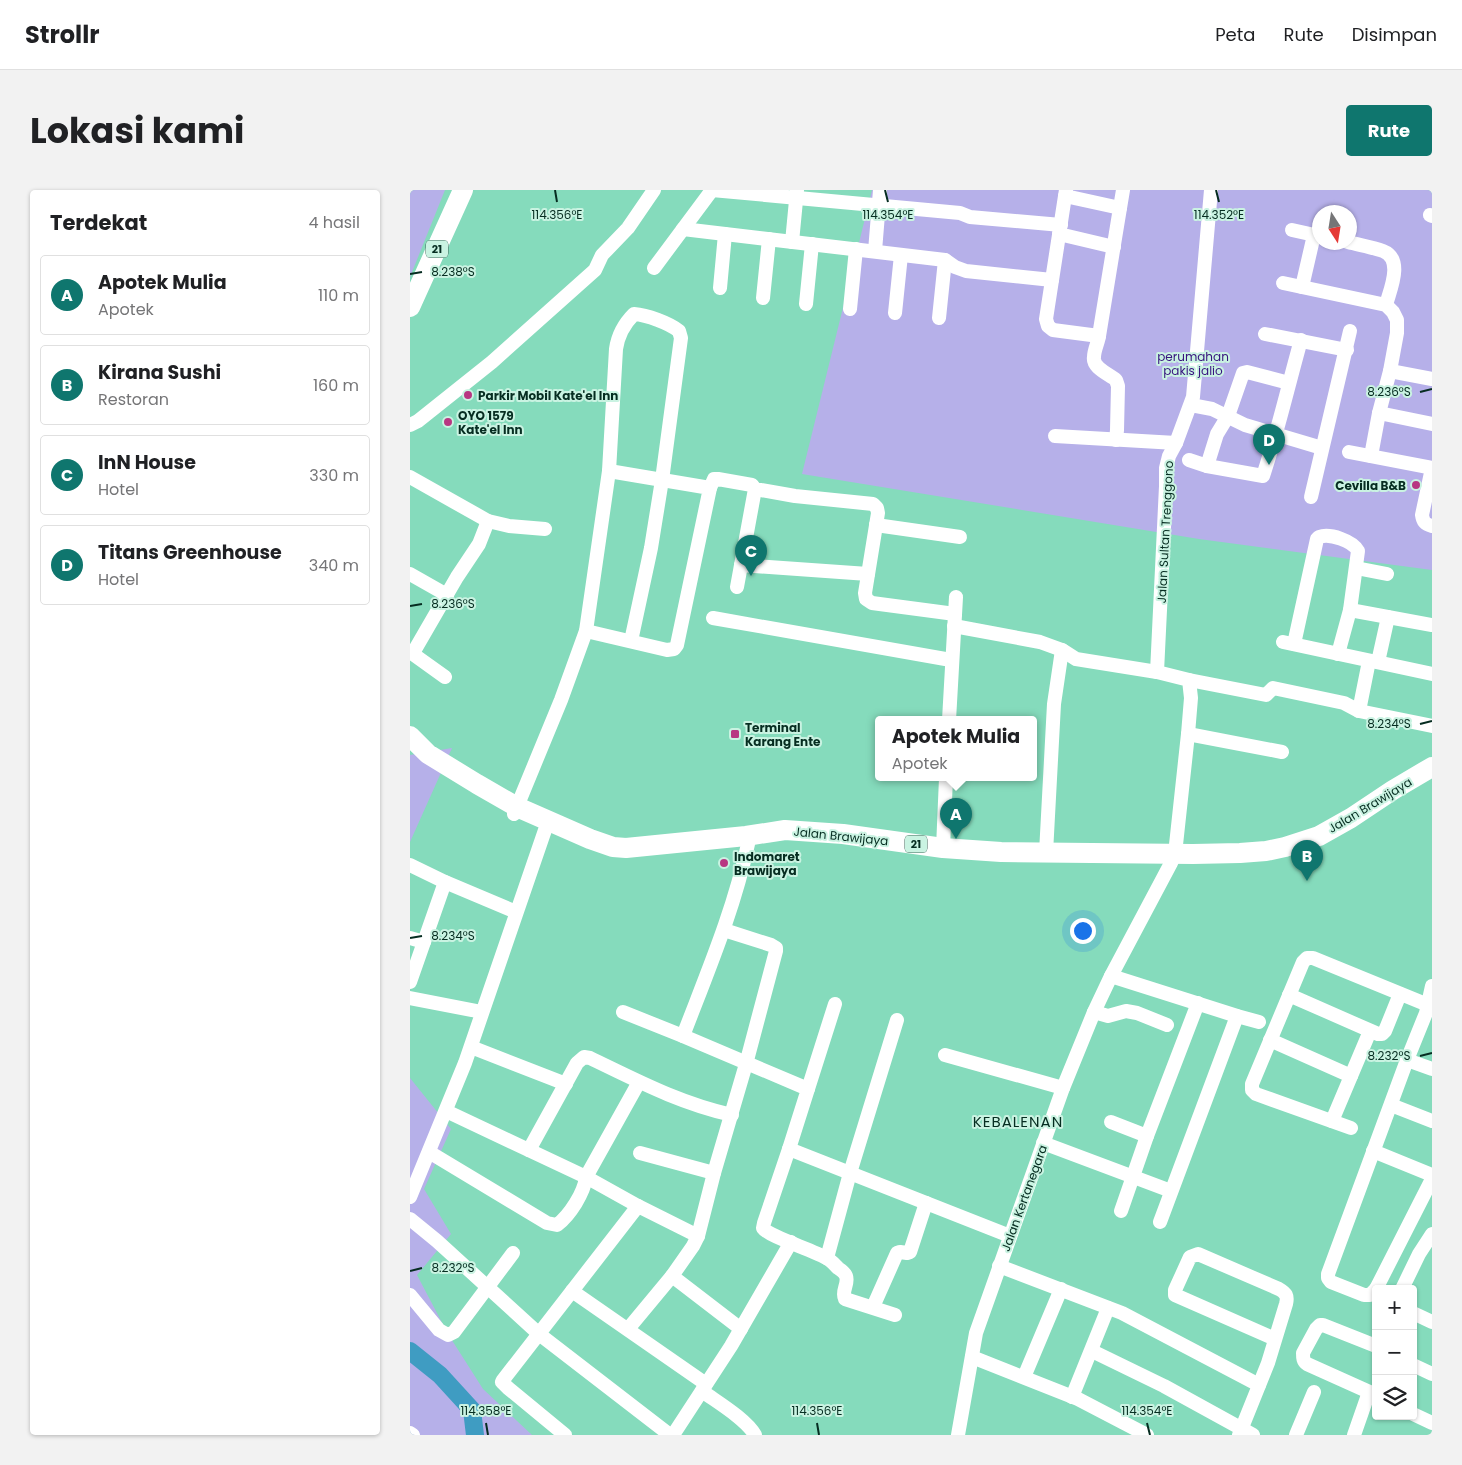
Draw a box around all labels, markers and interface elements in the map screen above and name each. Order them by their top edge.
text: Strollr [25,18,100,51]
text: Peta [1215,22,1255,47]
text: Rute [1283,22,1324,47]
text: Disimpan [1352,22,1437,47]
button: Rute [1346,105,1432,156]
text: Lokasi kami [30,106,244,155]
north arrow [1312,205,1357,250]
text: 114.356°E [531,206,583,223]
text: 114.354°E [863,206,913,223]
text: 114.352°E [1194,206,1244,223]
text: Terdekat [50,208,147,237]
text: 4 hasil [308,211,360,234]
road number: 21 [426,241,448,258]
text: 8.238°S [431,263,475,280]
text: Apotek Mulia [98,269,227,296]
text: A [61,284,73,307]
text: 110 m [318,284,359,307]
text: Apotek [98,298,154,321]
park label: perumahan pakis jalio [1157,348,1229,379]
text: Kirana Sushi [98,359,221,386]
text: B [62,374,72,397]
text: 160 m [313,374,359,397]
text: 8.236°S [1367,383,1411,400]
place label: Parkir Mobil Kate'el Inn [478,387,618,404]
text: Restoran [98,388,169,411]
marker: Parkir Mobil Kate'el Inn [462,389,474,401]
place label: OYO 1579 Kate'el Inn [458,407,523,438]
marker: OYO 1579 Kate'el Inn [442,416,454,428]
pin: D [1253,424,1285,465]
text: InN House [98,449,196,476]
street label: Jalan Sultan Trenggono [1153,460,1177,604]
text: C [61,464,73,487]
text: 330 m [309,464,359,487]
place label: Cevilla B&B [1335,477,1406,494]
text: Hotel [98,478,139,501]
marker: Cevilla B&B [1410,479,1422,491]
pin: C [735,535,767,576]
text: Titans Greenhouse [98,539,282,566]
text: D [61,554,73,577]
text: 340 m [309,554,359,577]
text: Hotel [98,568,139,591]
text: 8.236°S [431,595,475,612]
text: 8.234°S [1367,715,1411,732]
popup [875,716,1037,781]
place label: Terminal Karang Ente [745,719,821,750]
text: Apotek Mulia [892,723,1020,750]
marker: Terminal Karang Ente [729,728,741,740]
text: Apotek [892,752,948,775]
street label: Jalan Brawijaya [1325,773,1415,837]
pin: A [940,798,972,839]
street label: Jalan Brawijaya [793,823,889,849]
road number: 21 [905,836,927,852]
pin: B [1291,840,1323,881]
place label: Indomaret Brawijaya [734,848,800,879]
marker: Indomaret Brawijaya [718,857,730,869]
your location [1070,918,1096,944]
text: 8.234°S [431,927,475,944]
text: 8.232°S [1368,1047,1410,1064]
district label: KEBALENAN [973,1111,1063,1132]
street label: Jalan Kertanegara [997,1142,1051,1254]
text: 8.232°S [432,1259,474,1276]
map controls [1372,1285,1417,1420]
button: + [1372,1285,1417,1330]
button: − [1372,1330,1417,1375]
button: layers [1372,1375,1417,1420]
text: 114.358°E [460,1402,512,1419]
text: 114.356°E [791,1402,843,1419]
text: 114.354°E [1122,1402,1172,1419]

